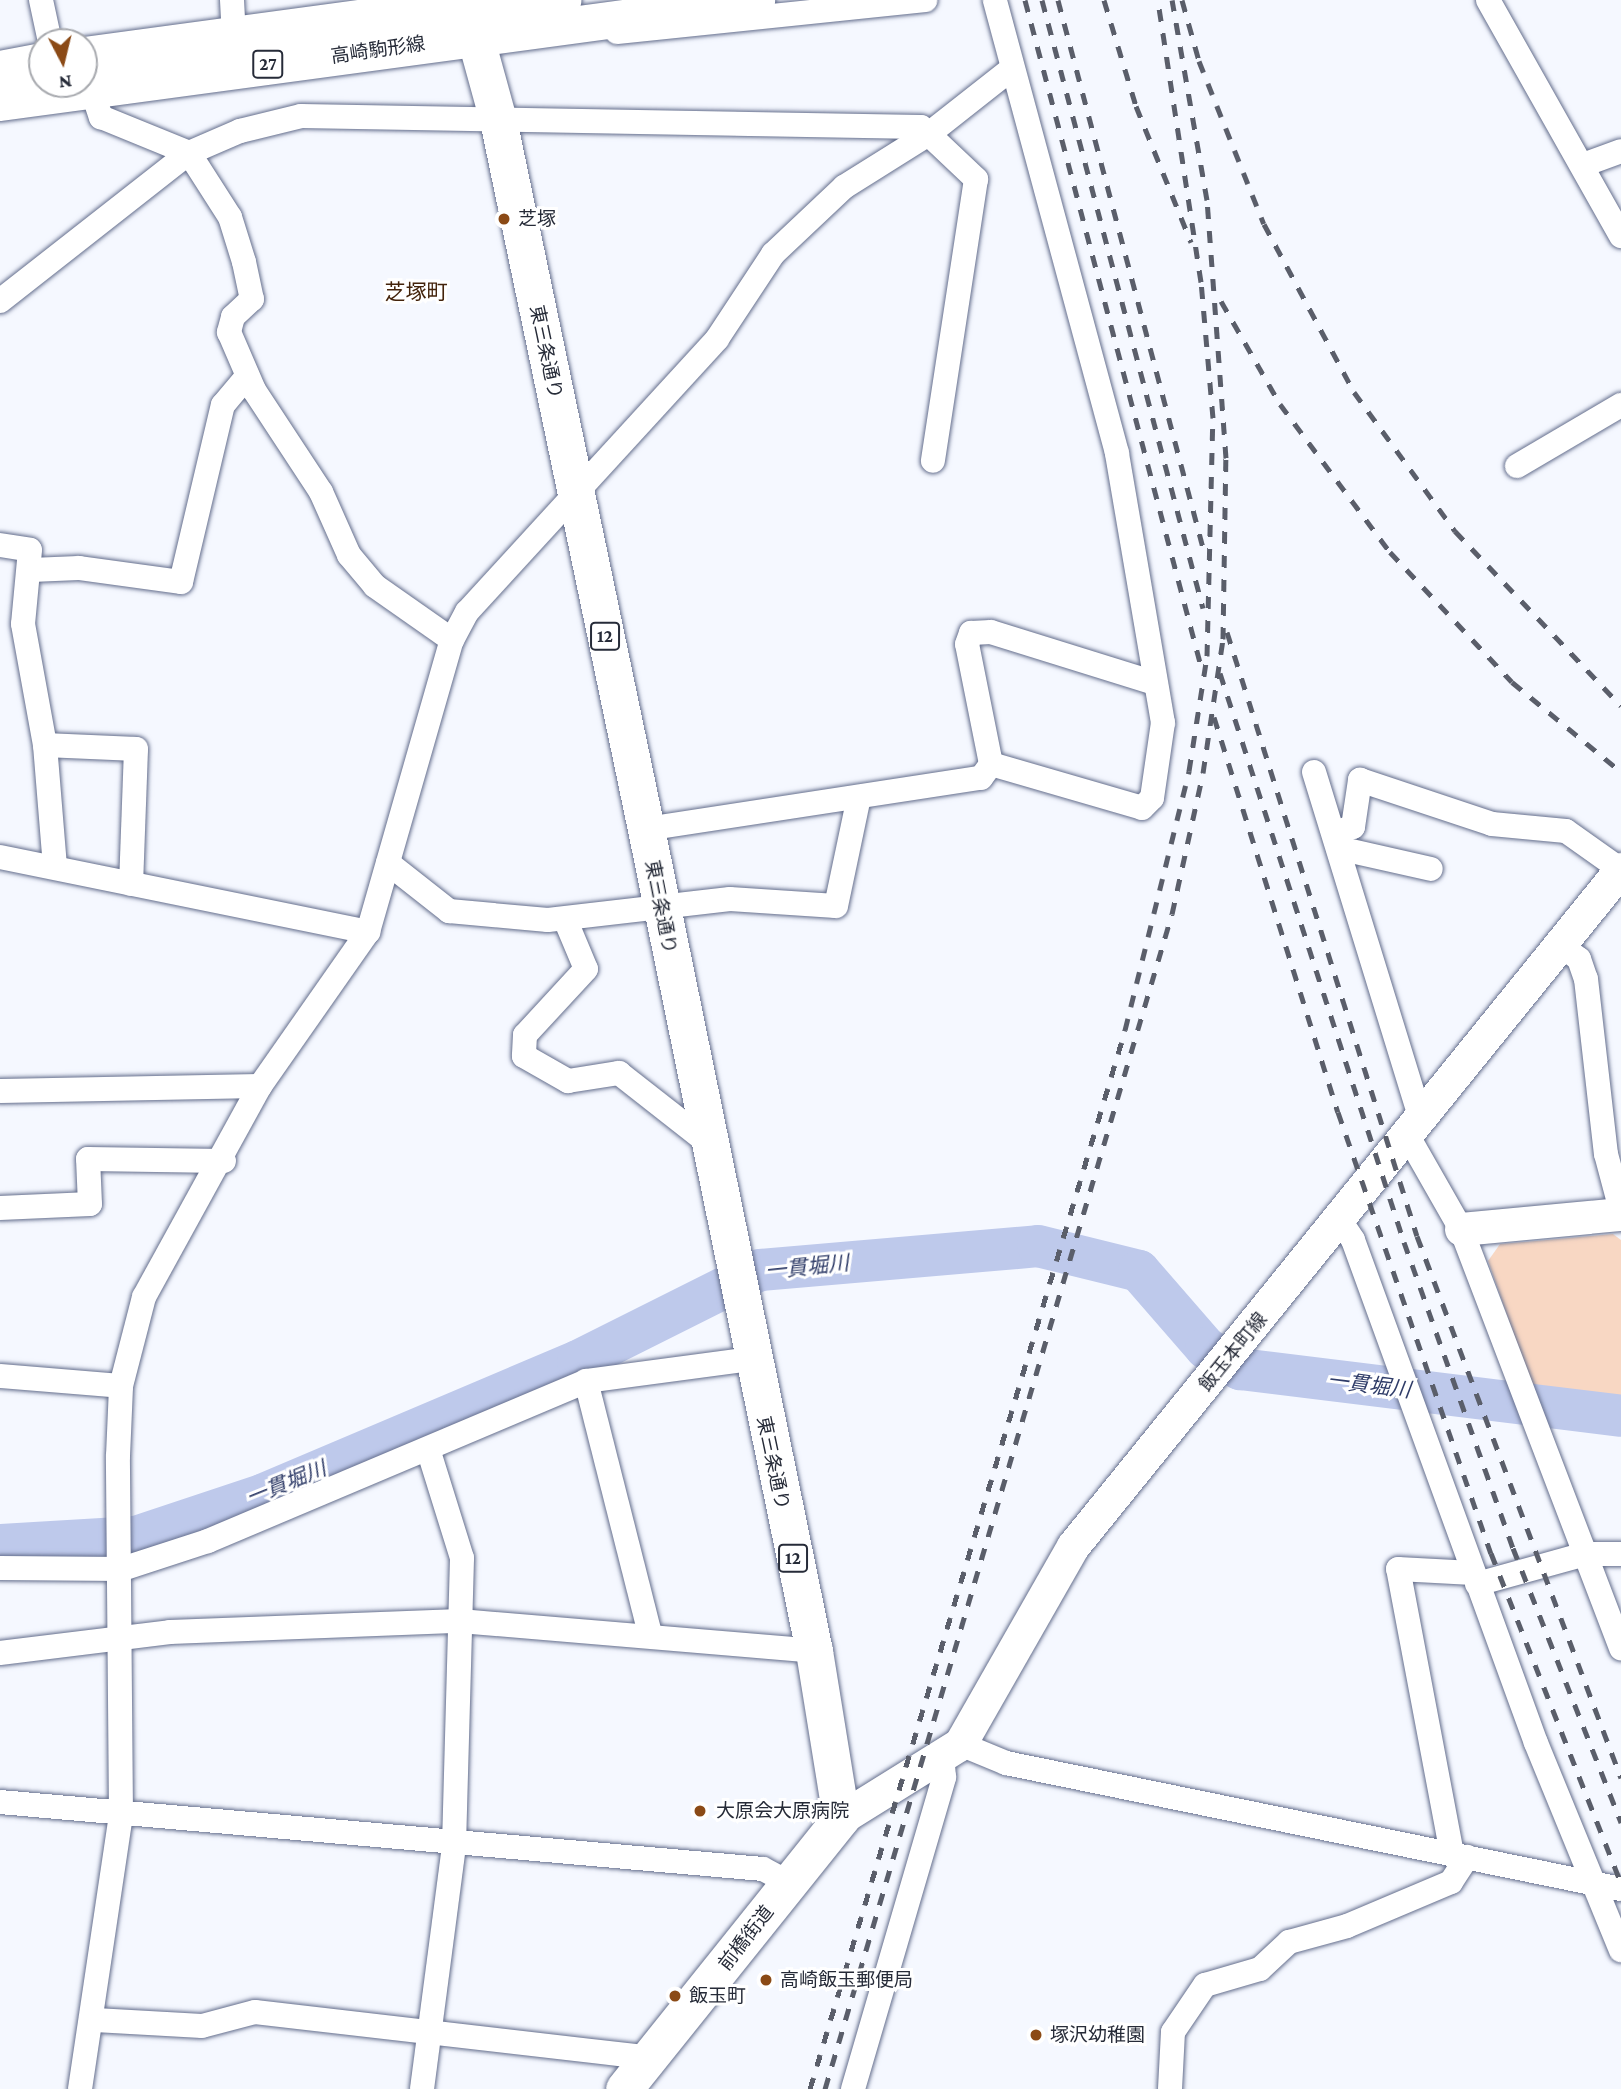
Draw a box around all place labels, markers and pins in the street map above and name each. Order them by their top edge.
place label: 芝塚 [518,208,556,230]
marker: 芝塚 [496,211,512,227]
place label: 大原会大原病院 [716,1800,849,1822]
marker: 大原会大原病院 [690,1801,710,1821]
place label: 高崎飯玉郵便局 [780,1969,913,1991]
marker: 高崎飯玉郵便局 [758,1972,774,1988]
place label: 飯玉町 [689,1985,746,2007]
marker: 飯玉町 [667,1988,683,2004]
place label: 塚沢幼稚園 [1050,2024,1145,2046]
marker: 塚沢幼稚園 [1028,2027,1044,2043]

